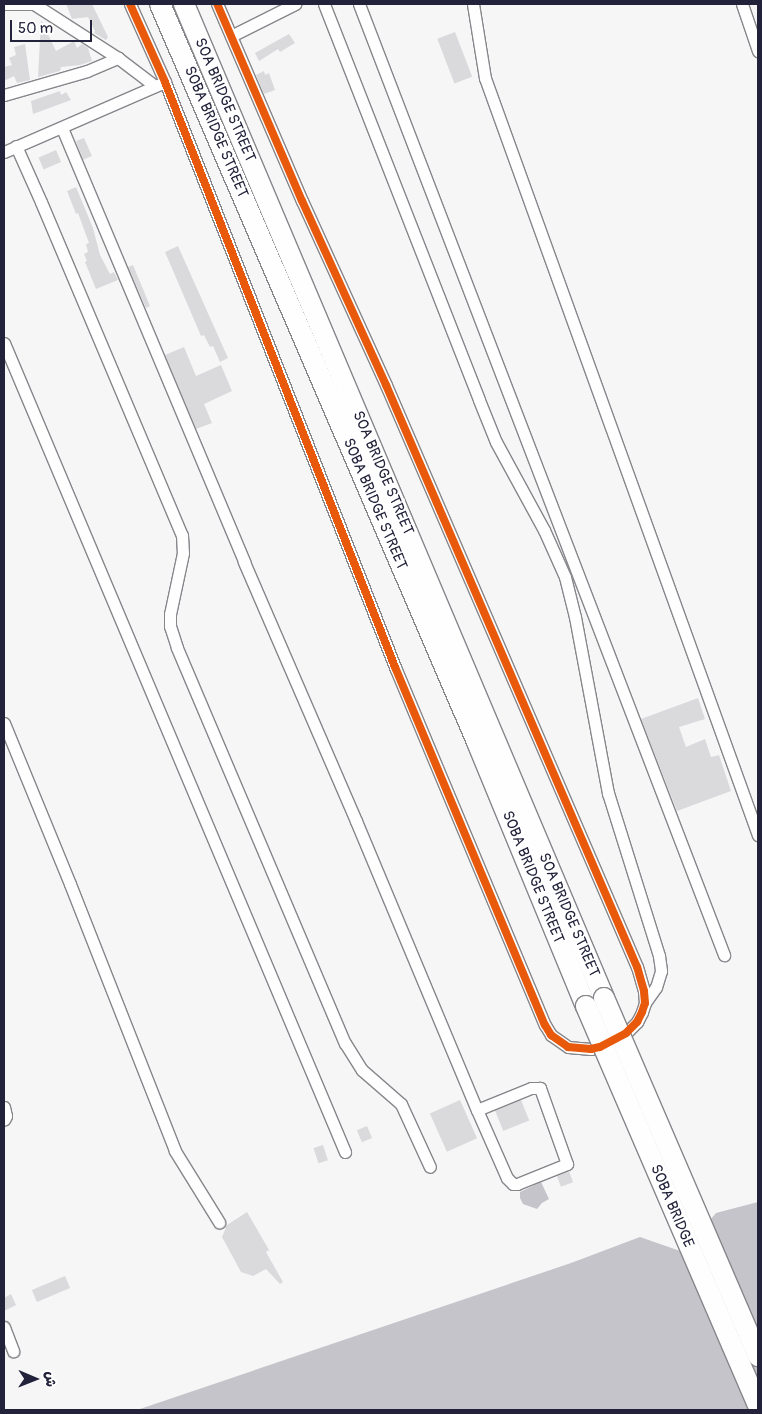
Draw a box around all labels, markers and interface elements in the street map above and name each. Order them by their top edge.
scale bar [12,10,95,42]
text: 50 m [18,19,53,38]
street label: SOA BRIDGE STREET [191,35,259,165]
street label: SOBA BRIDGE STREET [180,63,252,201]
street label: SOA BRIDGE STREET [349,408,417,538]
street label: SOBA BRIDGE STREET [339,435,411,573]
street label: SOBA BRIDGE STREET [498,808,568,946]
street label: SOA BRIDGE STREET [535,850,603,980]
street label: SOBA BRIDGE [646,1162,698,1250]
north arrow [10,1354,60,1404]
text: ش [42,1371,59,1387]

